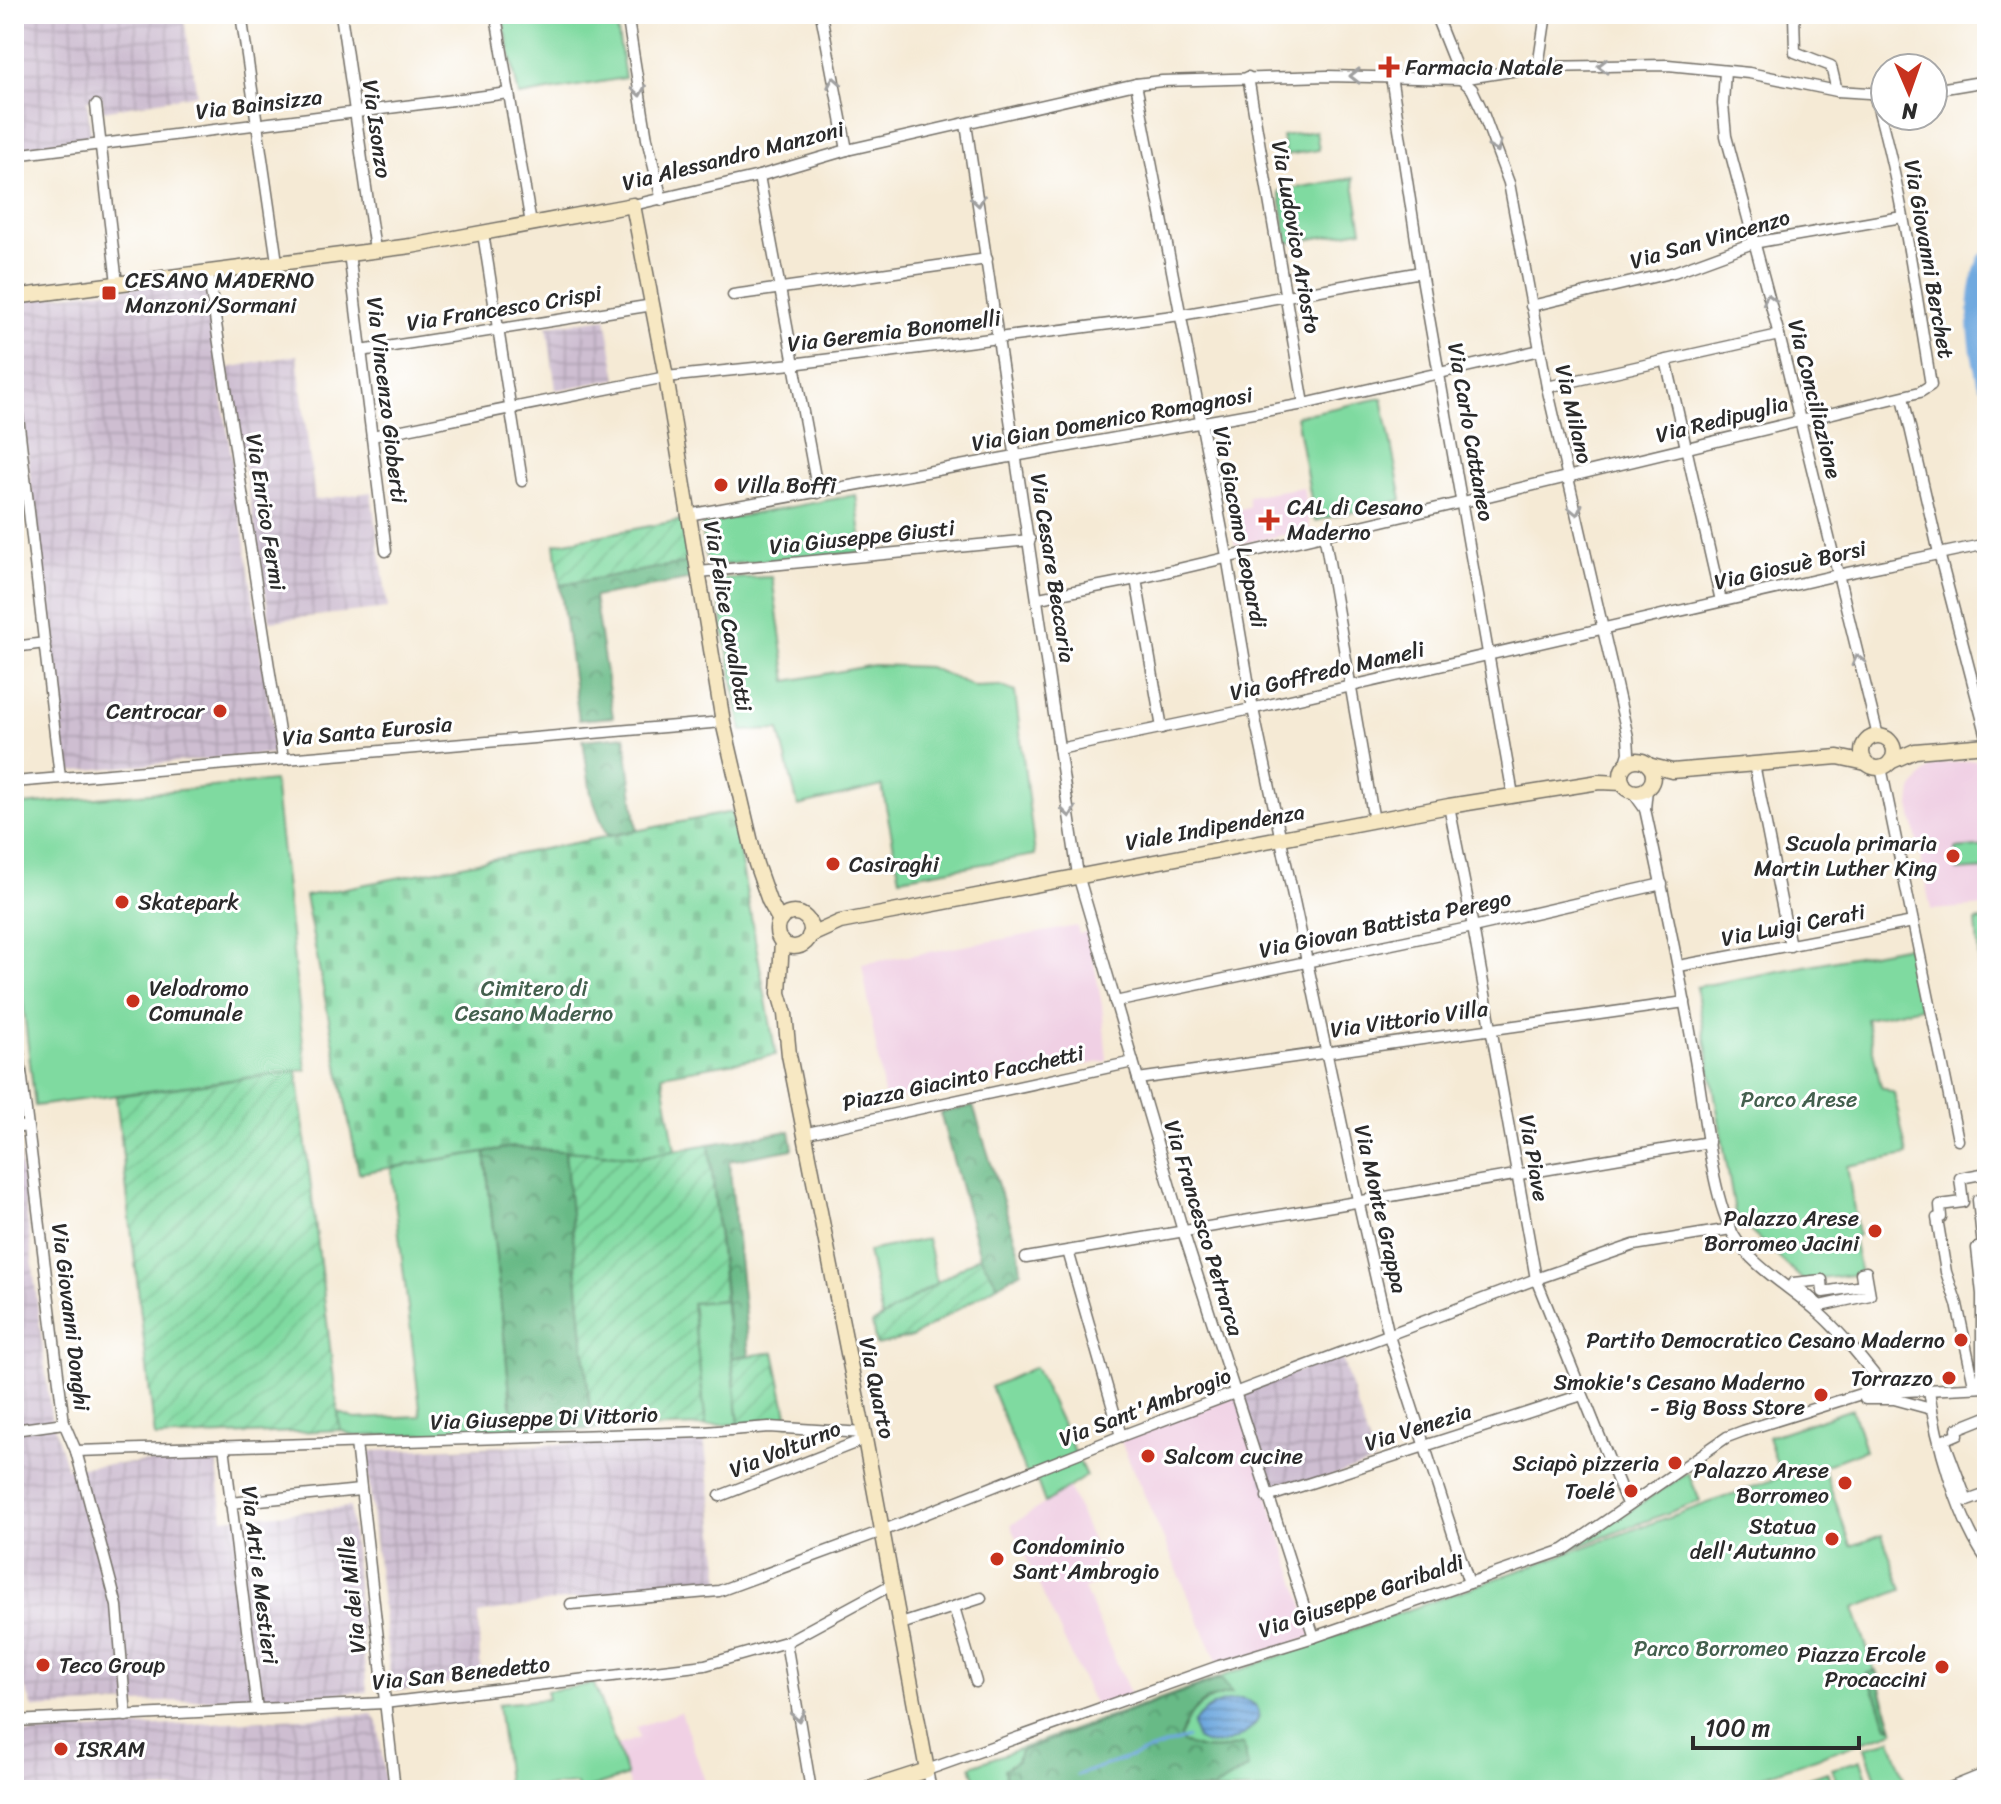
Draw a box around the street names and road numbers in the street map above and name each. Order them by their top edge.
street label: Via Bainsizza [194,77,324,131]
street label: Via Isonzo [351,77,403,181]
street label: Via Alessandro Manzoni [618,109,849,202]
street label: Via Ludovico Ariosto [1260,138,1332,337]
street label: Via Giovanni Berchet [1892,156,1966,362]
street label: Via San Vincenzo [1625,198,1795,280]
street label: Via Francesco Crispi [404,273,605,343]
street label: Via Vincenzo Gioberti [355,295,419,506]
street label: Via Geremia Bonomelli [785,298,1004,363]
street label: Via Conciliazione [1776,315,1854,483]
street label: Via Carlo Cattaneo [1436,340,1506,524]
street label: Via Milano [1544,360,1604,468]
street label: Via Gian Domenico Romagnosi [968,375,1256,463]
street label: Via Redipuglia [1652,384,1792,454]
street label: Via Giacomo Leopardi [1201,423,1279,632]
street label: Via Enrico Fermi [234,431,298,594]
street label: Via Cesare Beccaria [1019,471,1087,665]
street label: Via Giuseppe Giusti [768,508,957,566]
street label: Via Felice Cavallotti [692,518,764,715]
street label: Via Giosuè Borsi [1710,528,1871,601]
street label: Via Goffredo Mameli [1226,629,1429,712]
street label: Via Santa Eurosia [281,704,454,758]
street label: Viale Indipendenza [1122,792,1308,862]
street label: Via Giovan Battista Perego [1255,878,1515,970]
street label: Via Luigi Cerati [1718,892,1869,958]
street label: Via Vittorio Villa [1328,989,1491,1049]
street label: Piazza Giacinto Facchetti [839,1033,1088,1123]
street label: Via Piave [1507,1112,1561,1204]
street label: Via Francesco Petrarca [1153,1115,1256,1342]
street label: Via Monte Grappa [1343,1121,1419,1297]
street label: Via Giovanni Donghi [40,1221,102,1414]
street label: Via Quarto [847,1334,907,1442]
street label: Via Sant'Ambrogio [1053,1356,1237,1458]
street label: Via Venezia [1360,1391,1476,1463]
street label: Via Giuseppe Di Vittorio [429,1395,659,1441]
street label: Via Volturno [723,1409,847,1489]
street label: Via Arti e Mestieri [230,1484,290,1667]
street label: Via dei Mille [326,1534,378,1655]
street label: Via Giuseppe Garibaldi [1253,1542,1470,1649]
street label: Via San Benedetto [370,1644,552,1702]

